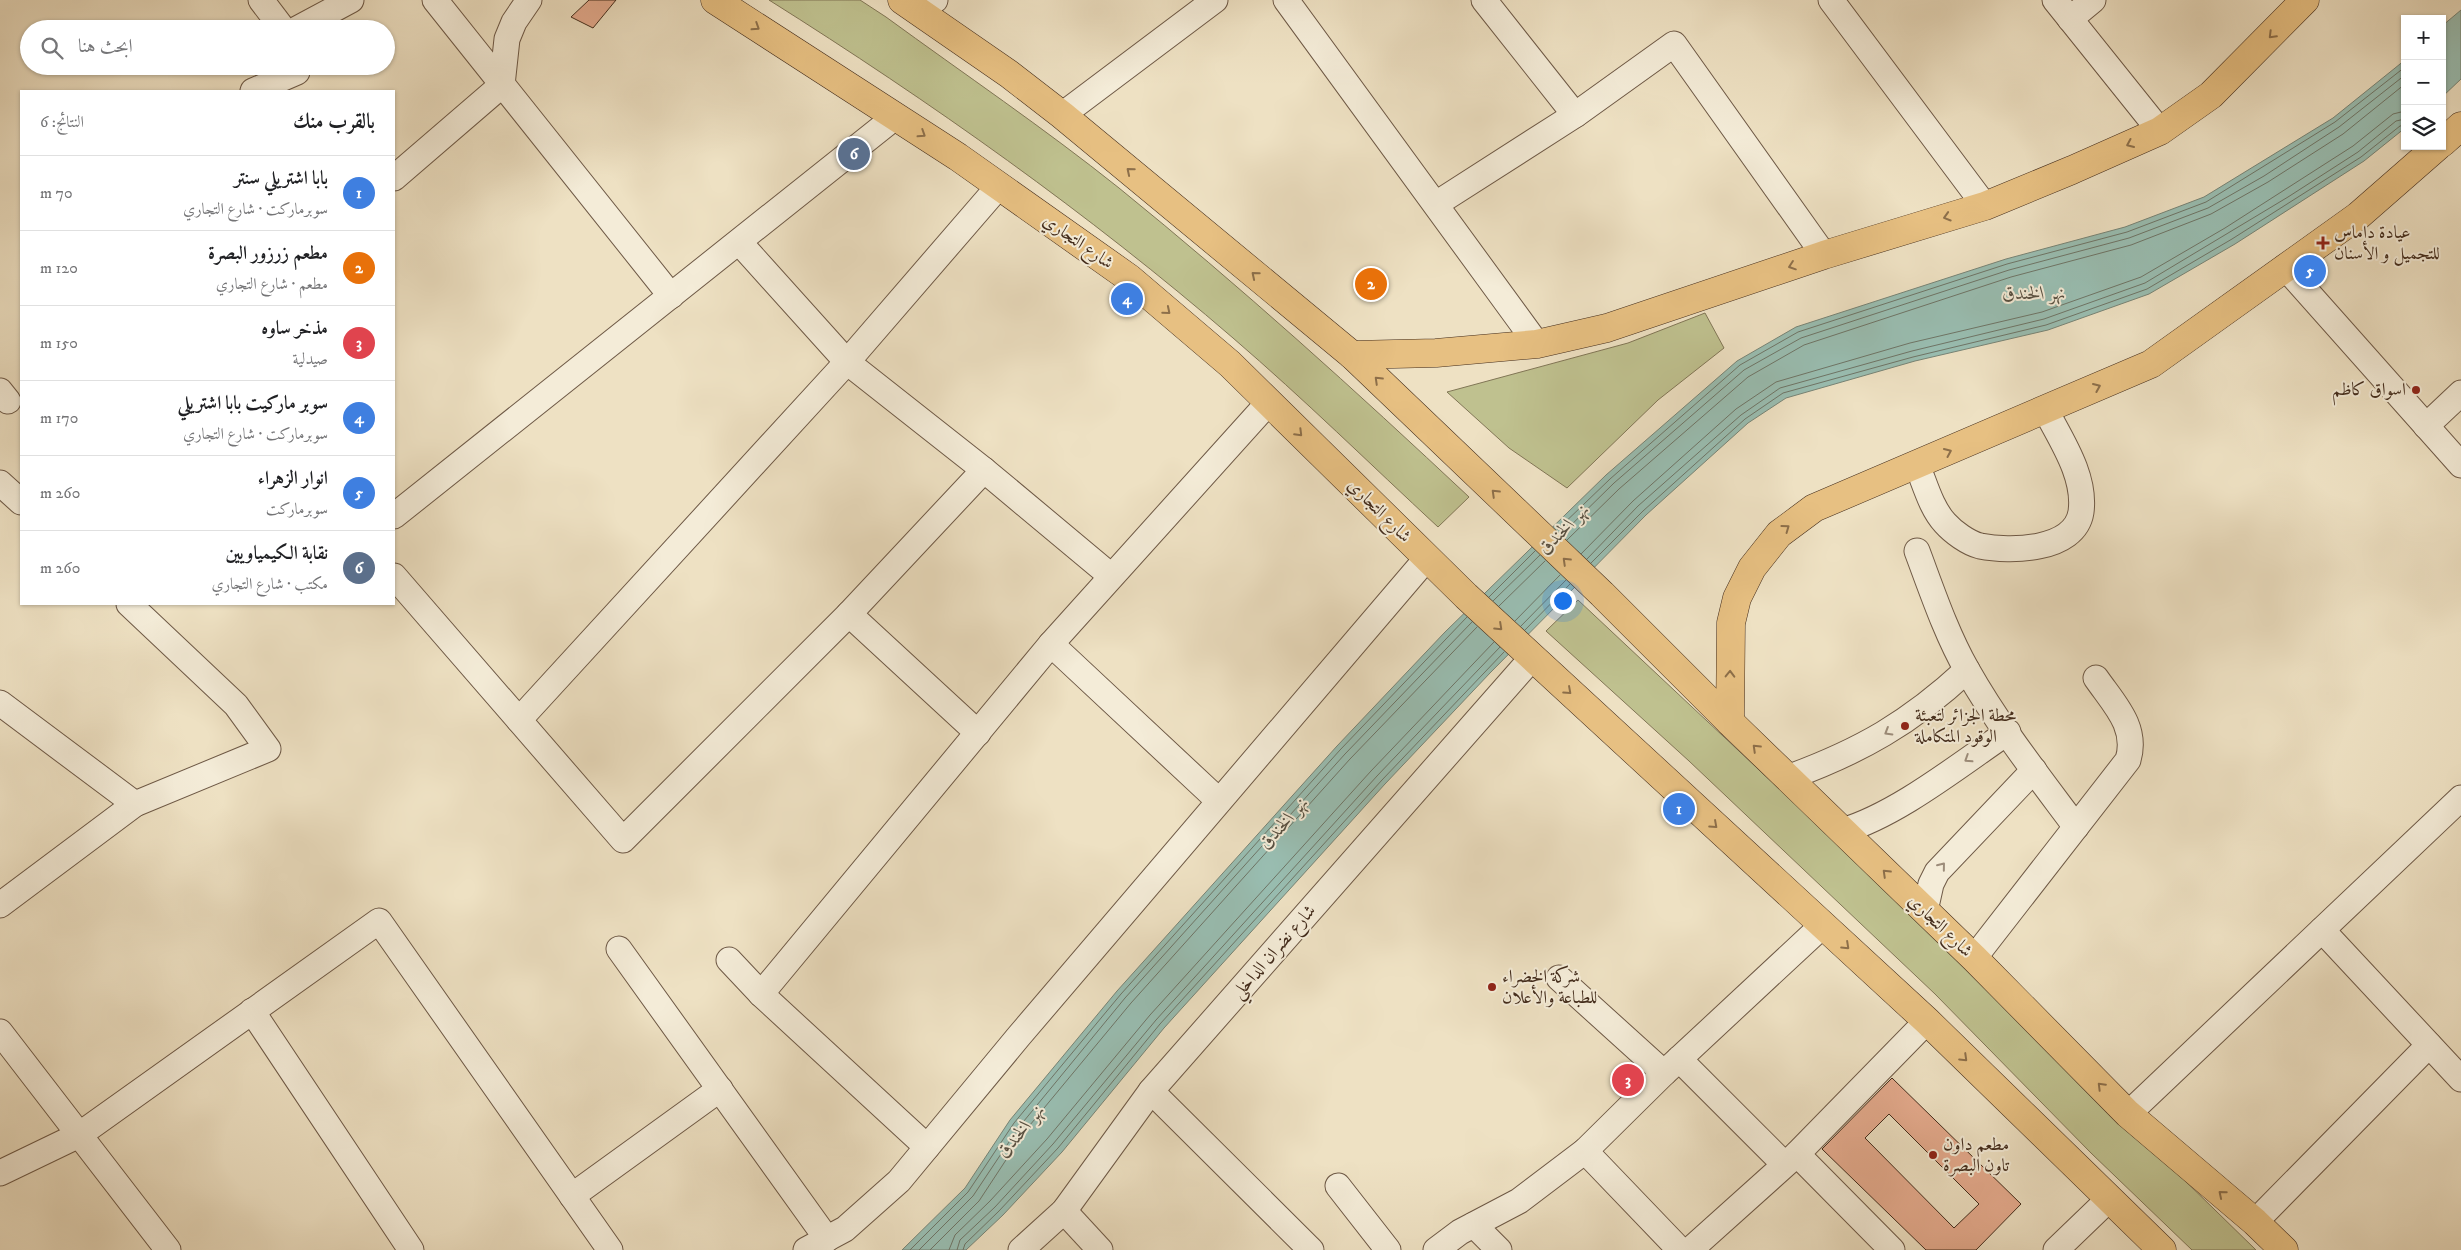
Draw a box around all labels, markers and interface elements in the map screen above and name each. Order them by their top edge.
map controls [2401,15,2446,150]
button: + [2401,15,2446,60]
search box [20,20,395,75]
one-way arrow [751,20,760,30]
one-way arrow [2268,29,2277,38]
icon: search [38,34,66,62]
text: ابحث هنا [78,35,133,58]
button: − [2401,60,2446,105]
button: layers [2401,105,2446,150]
text: بالقرب منك [293,109,375,135]
text: النتائج: 6 [40,112,84,132]
one-way arrow [916,128,925,137]
pin: 6 [838,135,870,173]
one-way arrow [2126,138,2135,148]
text: بابا اشتريلي سنتر [234,167,328,190]
one-way arrow [1126,168,1135,177]
text: 70 m [40,183,73,203]
text: 1 [356,183,362,203]
text: سوبرماركت · شارع التجاري [183,199,328,219]
street label: شارع التجاري [1037,210,1118,277]
one-way arrow [1943,212,1952,222]
place label: عيادة داماس للتجميل و الأسنان [2334,222,2440,266]
marker: عيادة داماس للتجميل و الأسنان [2316,236,2330,250]
text: مطعم زرزور البصرة [208,242,328,265]
pin: 5 [2294,252,2326,290]
text: 120 m [40,258,78,278]
text: 2 [355,258,363,278]
one-way arrow [1788,260,1797,270]
pin: 2 [1355,265,1387,303]
one-way arrow [1252,272,1261,280]
text: مطعم · شارع التجاري [216,274,328,294]
pin: 4 [1111,280,1143,318]
water label: نهر الخندق [2002,282,2066,305]
one-way arrow [1161,305,1170,313]
text: مذخر ساوه [261,317,328,340]
text: 150 m [40,333,78,353]
text: 3 [356,333,362,353]
text: صيدلية [293,349,328,369]
one-way arrow [1375,377,1384,386]
place label: اسواق كاظم [2332,379,2406,406]
one-way arrow [2092,382,2101,393]
marker: اسواق كاظم [2410,384,2422,396]
text: سوبر ماركيت بابا اشتريلي [177,392,328,415]
text: 170 m [40,408,78,428]
text: 4 [354,408,364,428]
text: سوبرماركت · شارع التجاري [183,424,328,444]
one-way arrow [1294,427,1303,436]
one-way arrow [1943,447,1952,458]
text: انوار الزهراء [258,467,328,490]
street label: شارع التجاري [1340,475,1415,550]
text: 260 m [40,483,80,503]
text: 5 [355,483,363,503]
one-way arrow [1492,490,1501,499]
water label: نهر الخندق [1533,498,1595,560]
text: سوبرماركت [266,499,328,519]
one-way arrow [1780,526,1789,534]
text: نقابة الكيمياويين [225,542,328,565]
text: 260 m [40,558,80,578]
text: 6 [355,558,363,578]
one-way arrow [1563,558,1572,567]
text: مكتب · شارع التجاري [211,574,328,594]
your location [1550,588,1576,614]
one-way arrow [1493,621,1502,630]
one-way arrow [1725,669,1735,677]
one-way arrow [1562,685,1571,694]
place label: محطة الجزائر لتعبئة الوقود المتكاملة [1914,705,2016,748]
marker: محطة الجزائر لتعبئة الوقود المتكاملة [1899,720,1911,732]
one-way arrow [1884,726,1893,736]
one-way arrow [1753,745,1762,754]
one-way arrow [1964,753,1973,762]
pin: 1 [1663,790,1695,828]
water label: نهر الخندق [1254,792,1314,854]
one-way arrow [1708,819,1717,828]
one-way arrow [1937,863,1945,872]
one-way arrow [1883,870,1892,879]
street label: شارع التجاري [1901,890,1977,964]
street label: شارع نضران الداخلي [1227,900,1325,1007]
one-way arrow [1840,940,1849,949]
place label: شركة الخضراء للطباعة والأعلان [1502,965,1597,1009]
marker: شركة الخضراء للطباعة والأعلان [1486,981,1498,993]
one-way arrow [1958,1052,1967,1061]
pin: 3 [1612,1061,1644,1099]
one-way arrow [2097,1083,2106,1092]
water label: نهر الخندق [992,1099,1050,1163]
place label: مطعم داون تاون البصرة [1943,1134,2010,1177]
marker: مطعم داون تاون البصرة [1927,1149,1939,1161]
one-way arrow [2219,1191,2228,1200]

